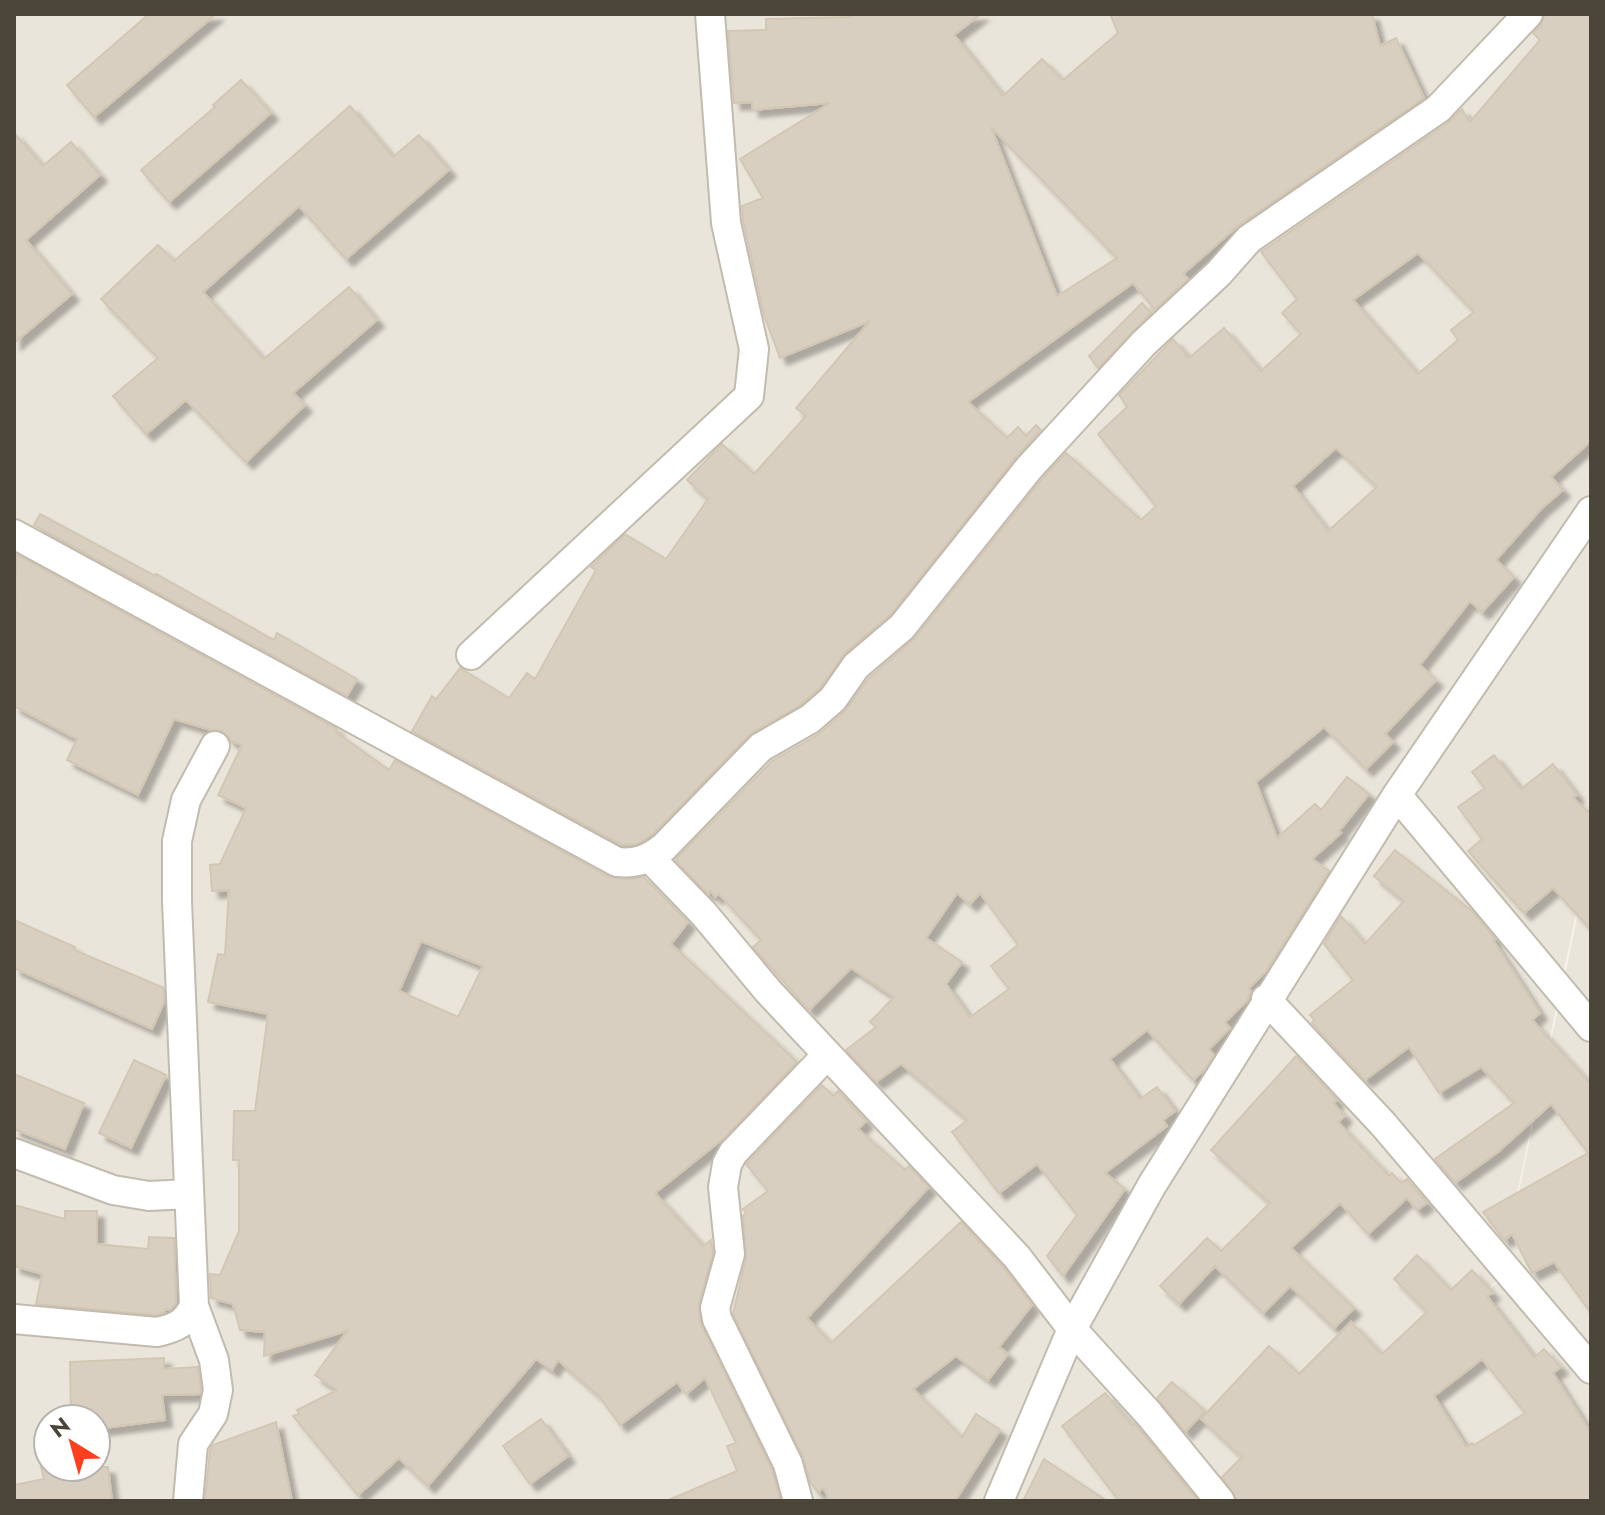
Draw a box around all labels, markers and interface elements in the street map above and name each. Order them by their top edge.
north arrow [32,1403,112,1483]
text: N [43,1409,77,1445]

